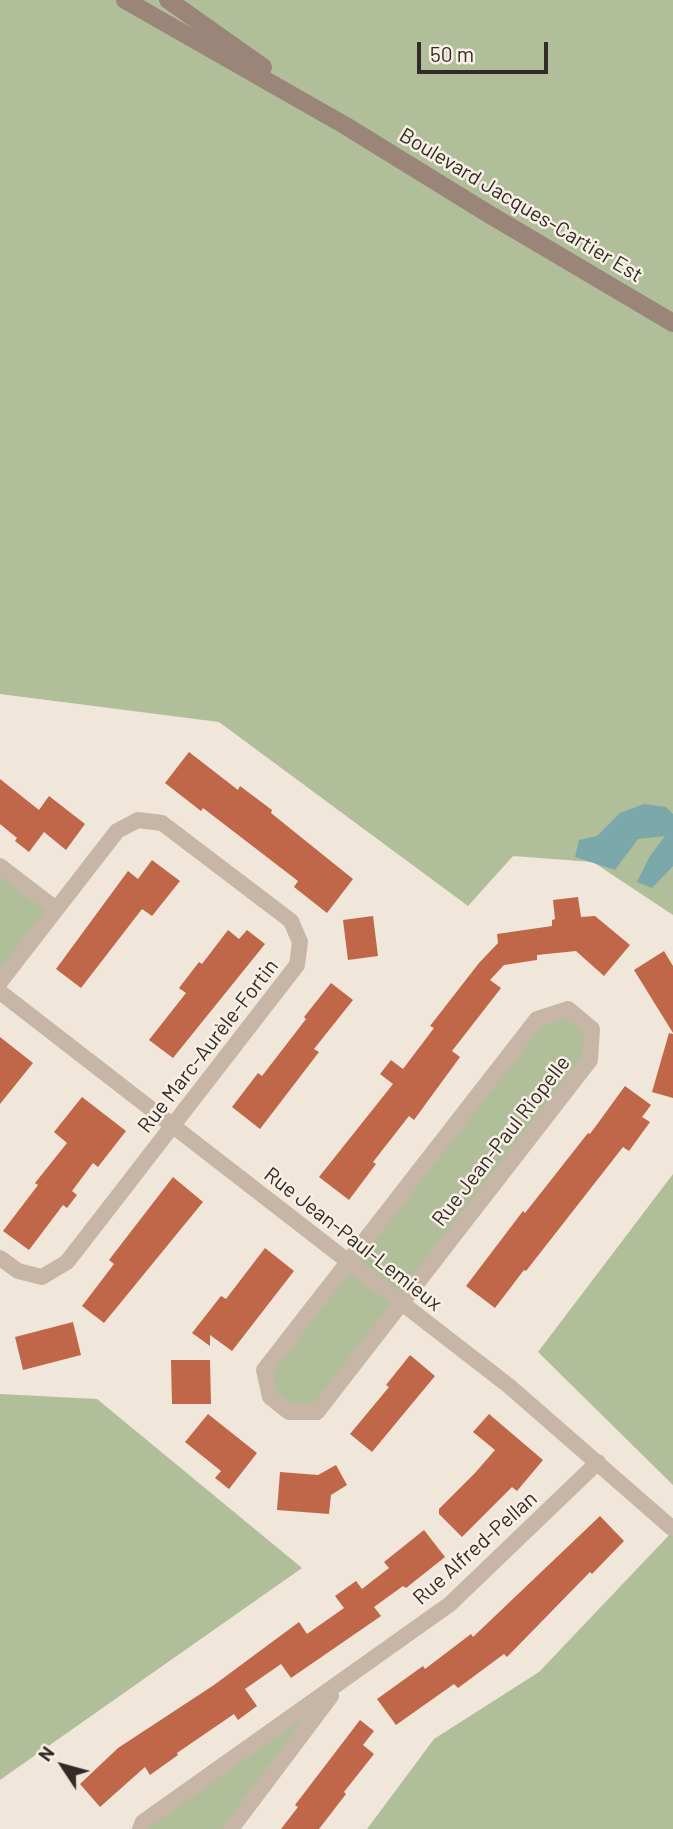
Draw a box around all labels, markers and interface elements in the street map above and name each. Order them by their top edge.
scale bar [421,28,552,72]
text: 50 m [430,41,474,66]
street label: Boulevard Jacques-Cartier Est [395,122,647,288]
street label: Rue Marc-Aurèle-Fortin [132,954,284,1138]
street label: Rue Jean-Paul Riopelle [427,1051,575,1231]
street label: Rue Jean-Paul-Lemieux [259,1162,447,1316]
street label: Rue Alfred-Pellan [408,1486,542,1610]
north arrow [28,1731,98,1801]
text: N [33,1741,59,1765]

